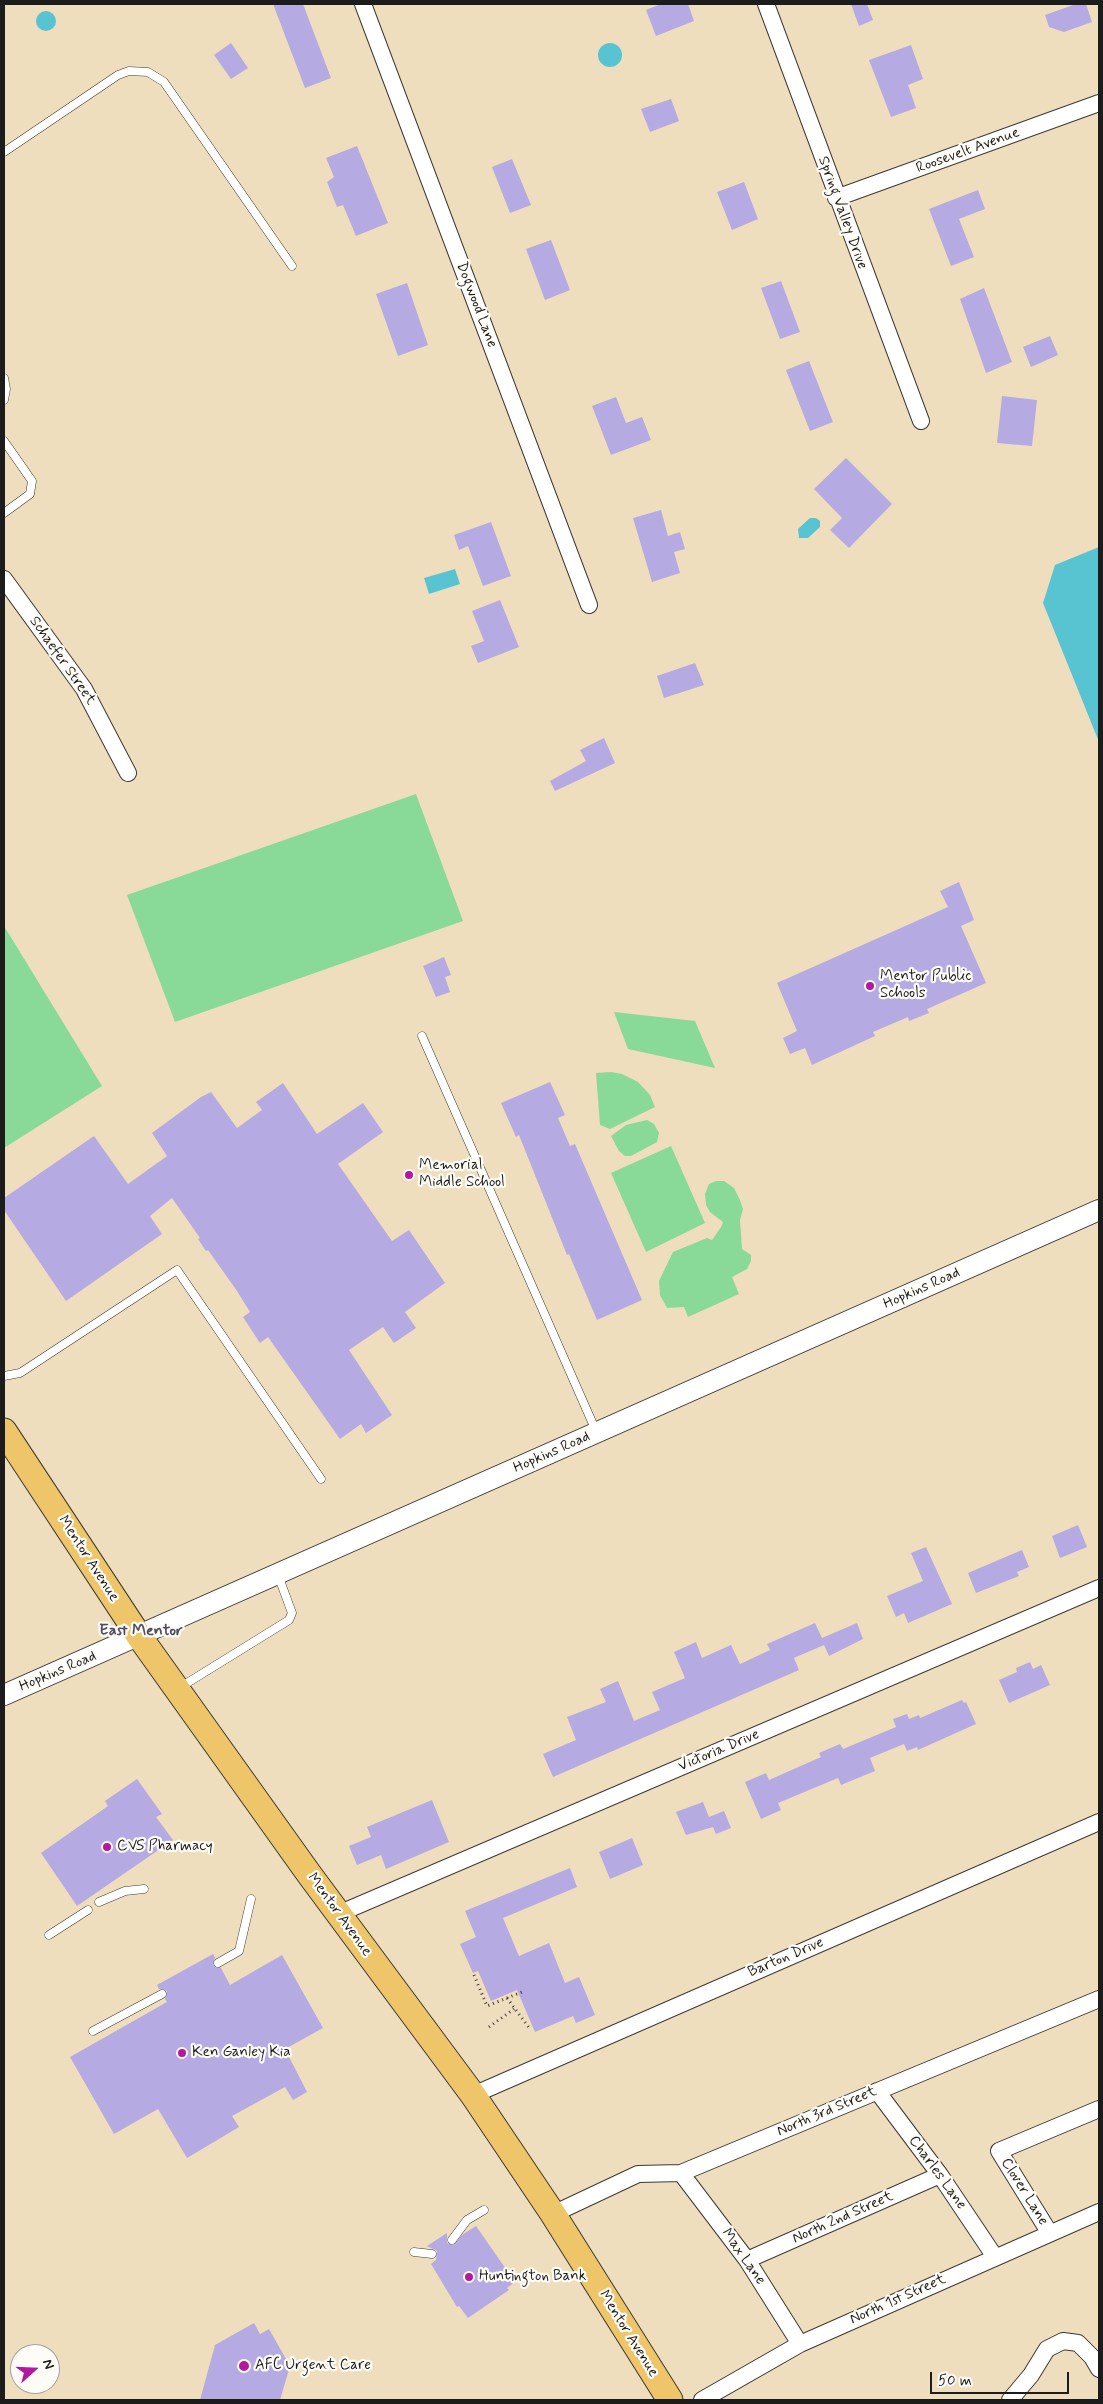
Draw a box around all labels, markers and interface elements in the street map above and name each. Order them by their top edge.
street label: Roosevelt Avenue [914,124,1022,178]
street label: Spring Valley Drive [813,154,871,272]
street label: Dogwood Lane [451,260,501,350]
street label: Schaefer Street [25,613,99,709]
place label: Mentor Public Schools [880,968,971,1003]
marker: Mentor Public Schools [864,980,876,992]
place label: Memorial Middle School [419,1157,505,1192]
marker: Memorial Middle School [403,1169,415,1181]
street label: Hopkins Road [881,1264,963,1314]
street label: Hopkins Road [511,1428,593,1478]
street label: Mentor Avenue [54,1513,122,1605]
district label: East Mentor [99,1622,183,1642]
street label: Hopkins Road [17,1648,99,1696]
street label: Victoria Drive [676,1726,762,1776]
place label: CVS Pharmacy [117,1838,213,1856]
marker: CVS Pharmacy [101,1841,113,1853]
street label: Mentor Avenue [303,1870,375,1960]
street label: Barton Drive [745,1934,827,1982]
place label: Ken Ganley Kia [192,2044,291,2062]
marker: Ken Ganley Kia [176,2047,188,2059]
street label: North 3rd Street [775,2083,879,2141]
street label: Charles Lane [904,2132,970,2214]
street label: Clover Lane [996,2155,1052,2229]
street label: North 2nd Street [790,2188,896,2248]
street label: Max Lane [717,2225,769,2289]
place label: Huntington Bank [479,2268,586,2286]
marker: Huntington Bank [463,2271,475,2283]
street label: North 1st Street [847,2271,949,2329]
street label: Mentor Avenue [594,2287,662,2381]
north arrow [10,2344,60,2394]
text: N [38,2357,58,2372]
place label: AFC Urgent Care [255,2357,371,2375]
marker: AFC Urgent Care [237,2359,251,2373]
scale bar [933,2362,1072,2394]
text: 50 m [938,2371,972,2391]

